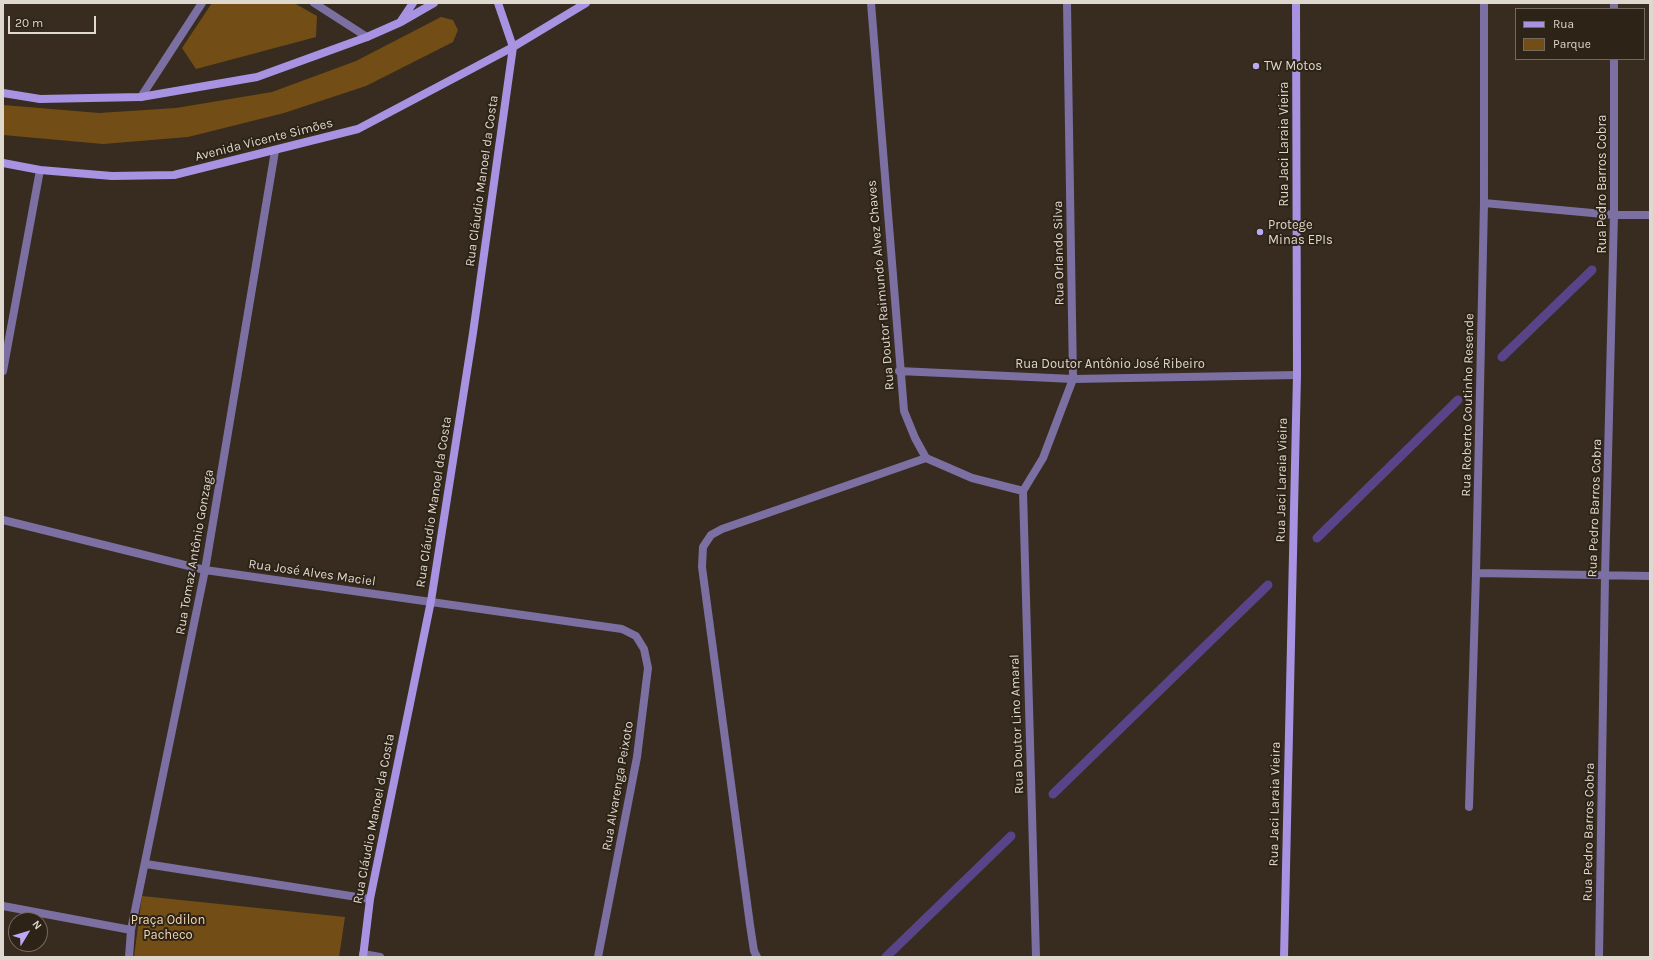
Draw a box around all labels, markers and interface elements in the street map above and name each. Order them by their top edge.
scale bar [10,8,98,34]
legend [1515,8,1645,60]
text: 20 m [15,16,43,30]
text: Rua [1553,17,1574,31]
text: Parque [1553,37,1591,51]
place label: TW Motos [1264,58,1322,74]
marker: TW Motos [1251,61,1261,71]
street label: Rua Jaci Laraia Vieira [1276,82,1292,206]
street label: Rua Cláudio Manoel da Costa [462,94,502,268]
street label: Avenida Vicente Simões [193,115,335,165]
street label: Rua Pedro Barros Cobra [1594,115,1610,253]
street label: Rua Doutor Raimundo Alvez Chaves [864,179,898,391]
street label: Rua Orlando Silva [1050,200,1068,306]
place label: Protege Minas EPIs [1268,217,1333,248]
marker: Protege Minas EPIs [1255,227,1265,237]
street label: Rua Roberto Coutinho Resende [1459,313,1477,497]
street label: Rua Doutor Antônio José Ribeiro [1015,356,1205,372]
street label: Rua Cláudio Manoel da Costa [413,415,455,589]
street label: Rua Jaci Laraia Vieira [1273,417,1291,543]
street label: Rua Pedro Barros Cobra [1585,438,1605,578]
street label: Rua Tomaz Antônio Gonzaga [173,468,217,636]
street label: Rua José Alves Maciel [247,556,377,590]
street label: Rua Doutor Lino Amaral [1007,654,1027,794]
street label: Rua Alvarenga Peixoto [599,720,637,852]
street label: Rua Cláudio Manoel da Costa [350,733,398,905]
street label: Rua Jaci Laraia Vieira [1266,741,1284,867]
street label: Rua Pedro Barros Cobra [1580,762,1598,902]
north arrow [8,912,48,952]
park label: Praça Odilon Pacheco [131,912,205,943]
text: N [30,918,45,932]

